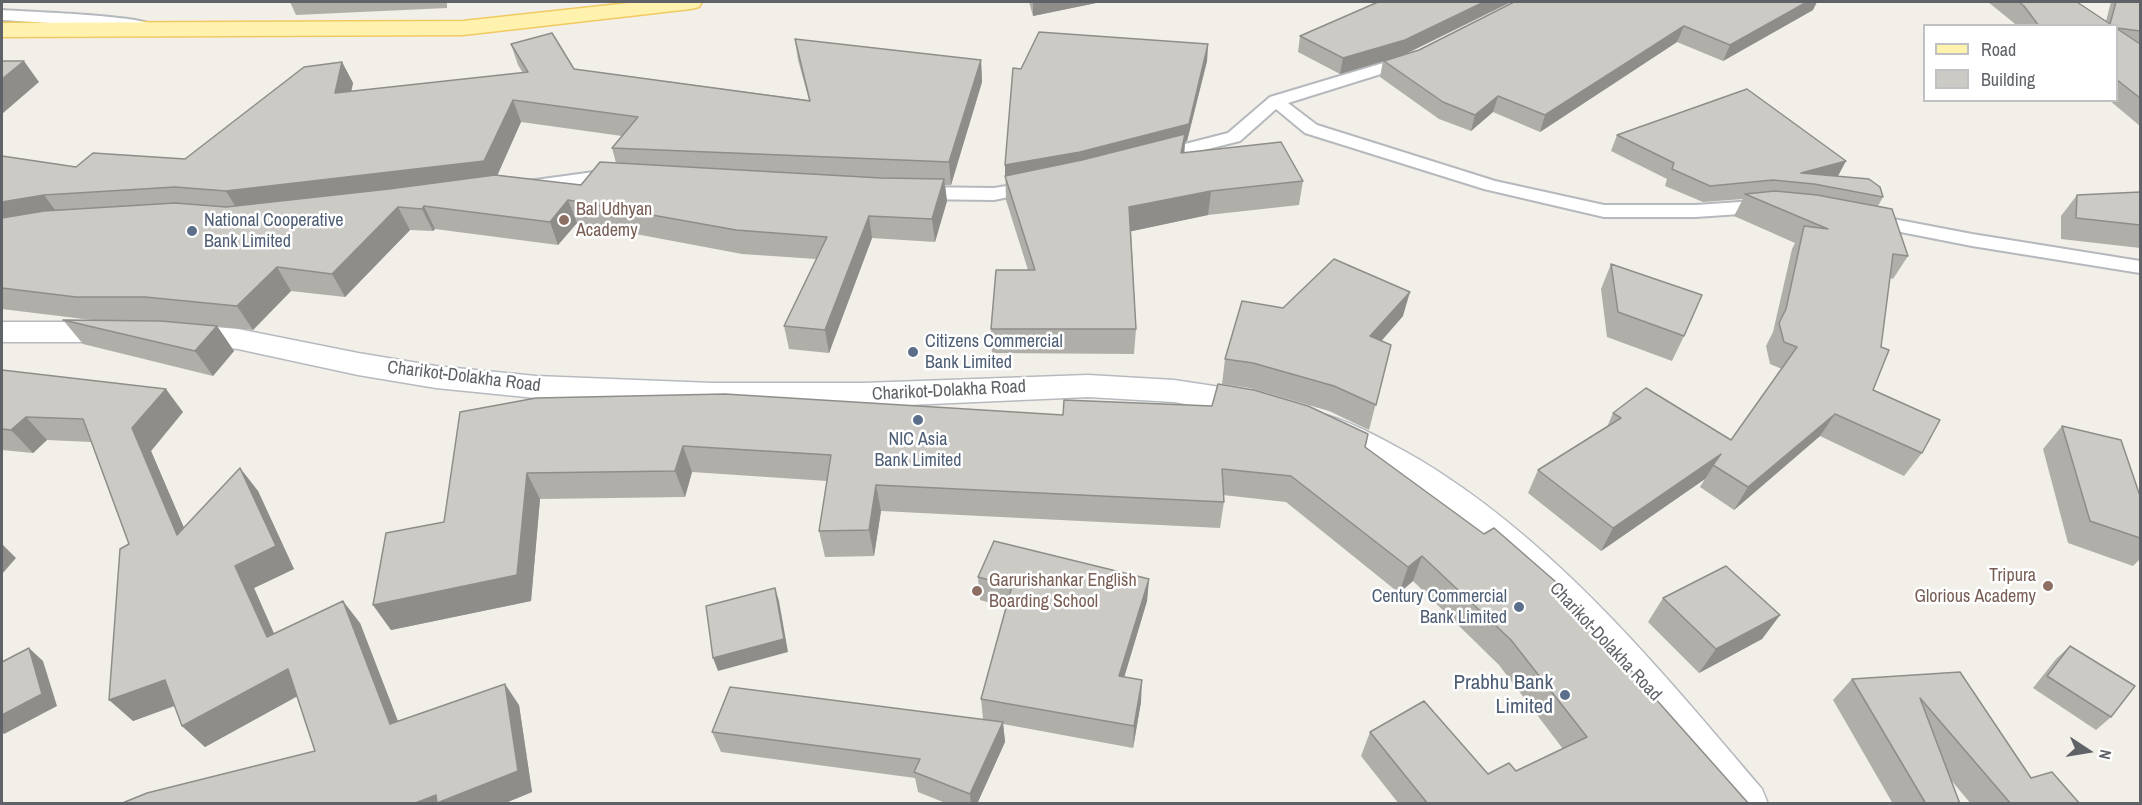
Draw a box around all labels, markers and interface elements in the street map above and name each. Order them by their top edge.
legend [1923,24,2118,102]
text: Road [1981,37,2016,62]
text: Building [1981,67,2035,92]
place label: Bal Udhyan Academy [576,199,652,242]
place label: National Cooperative Bank Limited [204,210,343,252]
marker: Bal Udhyan Academy [557,213,571,227]
marker: National Cooperative Bank Limited [185,224,199,238]
place label: Citizens Commercial Bank Limited [925,331,1063,374]
marker: Citizens Commercial Bank Limited [906,345,920,359]
street label: Charikot-Dolakha Road [386,357,542,397]
street label: Charikot-Dolakha Road [871,376,1027,406]
marker: NIC Asia Bank Limited [911,413,925,427]
place label: NIC Asia Bank Limited [875,429,961,472]
place label: Tripura Glorious Academy [1915,565,2036,608]
place label: Garurishankar English Boarding School [989,570,1137,612]
street label: Charikot-Dolakha Road [1545,578,1665,706]
marker: Tripura Glorious Academy [2041,579,2055,593]
marker: Garurishankar English Boarding School [970,584,984,598]
place label: Century Commercial Bank Limited [1372,586,1507,628]
marker: Century Commercial Bank Limited [1512,600,1526,614]
place label: Prabhu Bank Limited [1453,670,1553,720]
marker: Prabhu Bank Limited [1558,688,1572,702]
north arrow [2058,721,2118,781]
text: N [2094,748,2117,762]

